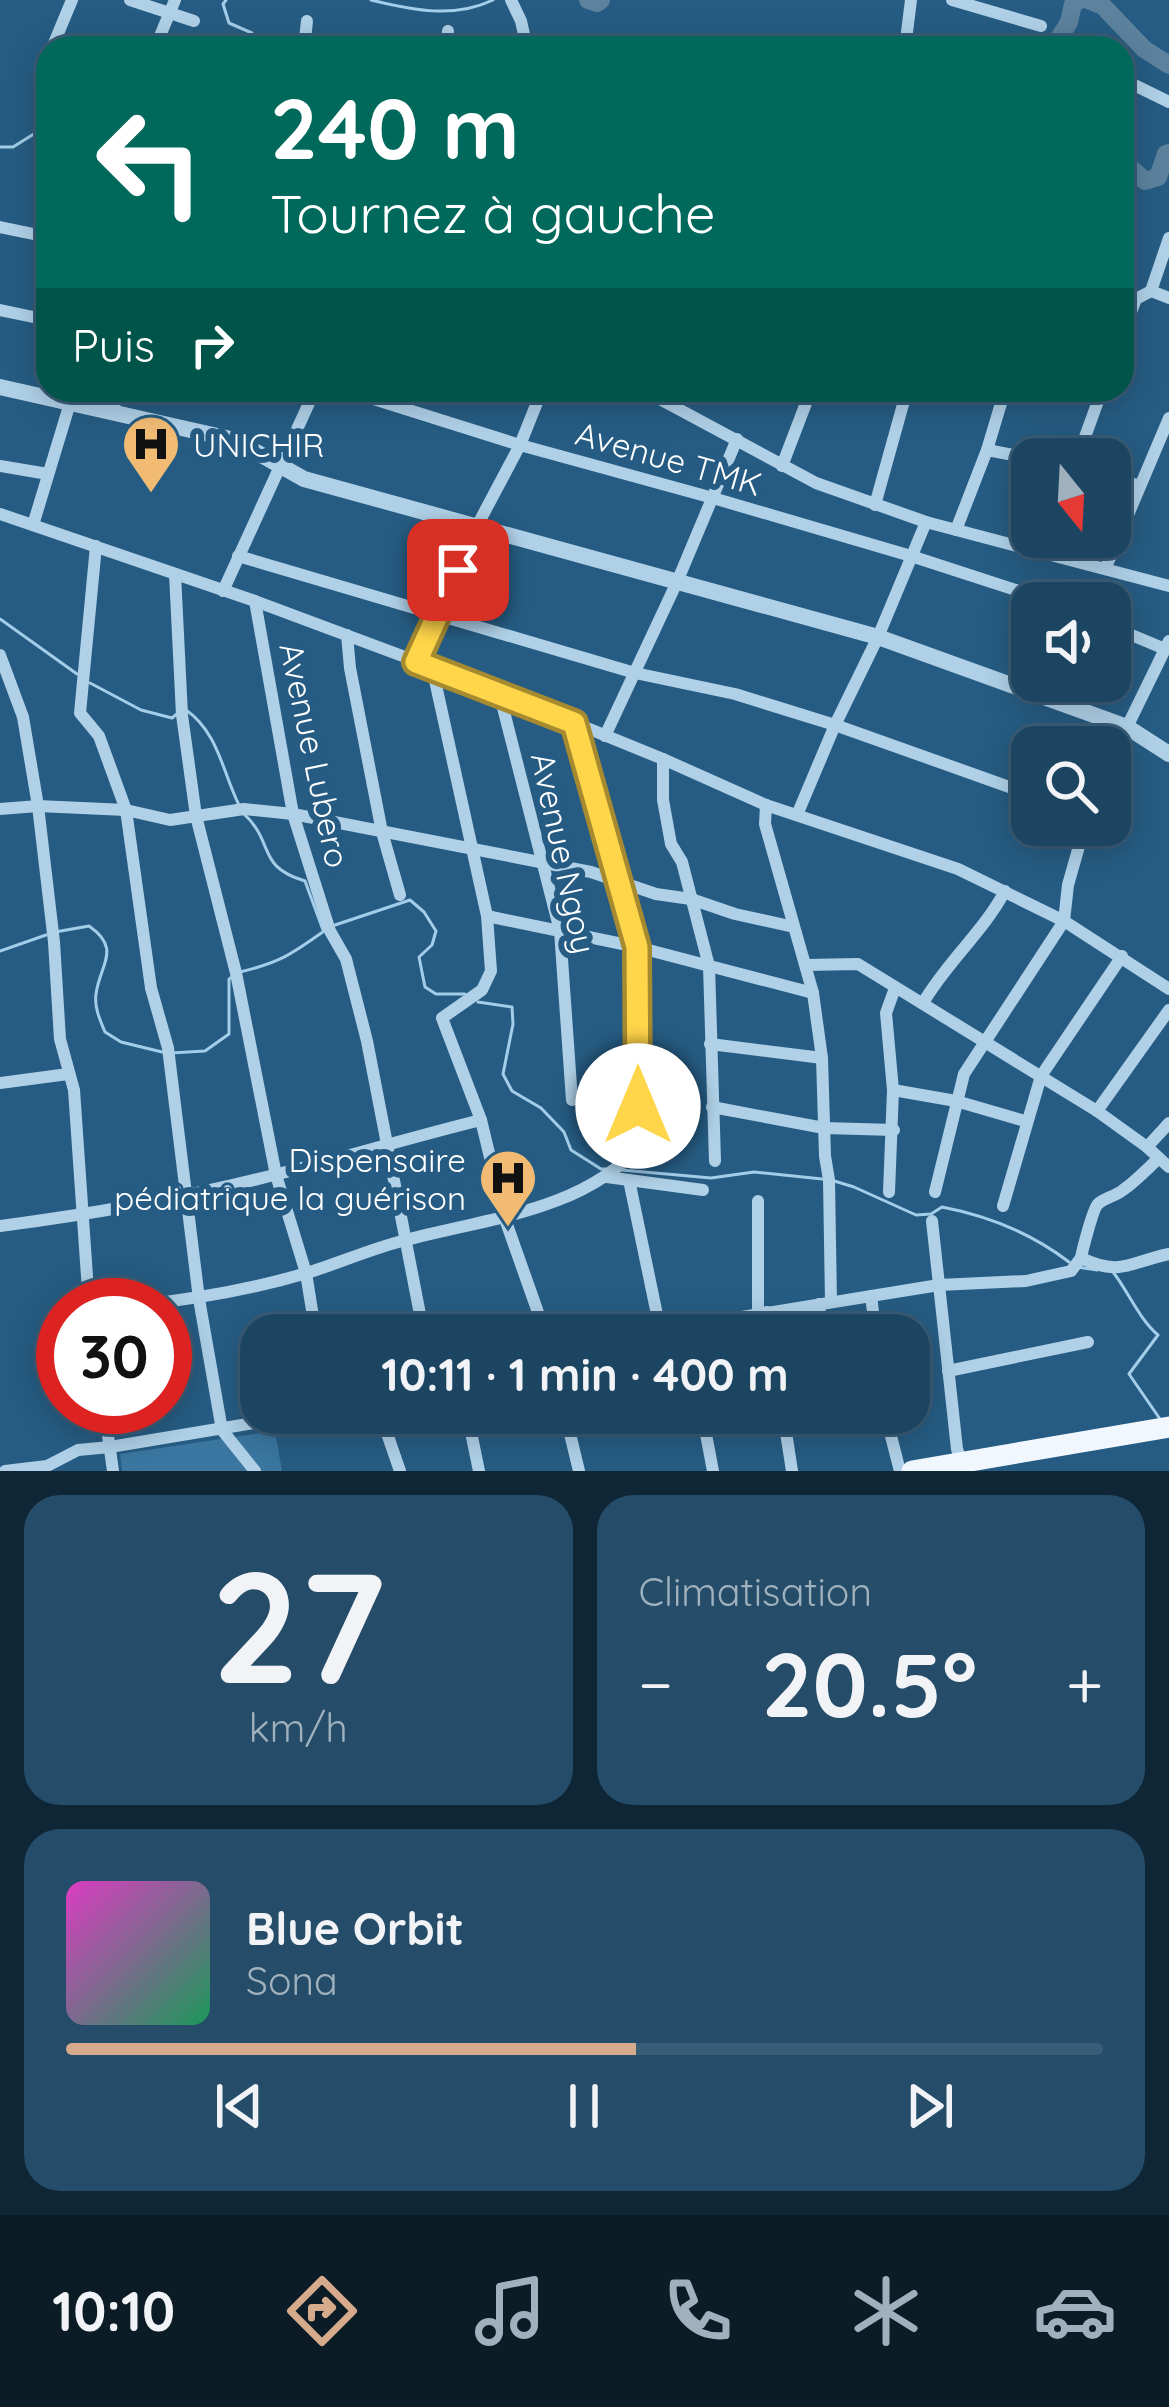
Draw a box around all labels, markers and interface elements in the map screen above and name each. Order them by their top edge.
text: 240 m [270,75,520,180]
icon: left [72,84,228,240]
text: Tournez à gauche [270,179,716,247]
icon: right [179,312,245,378]
text: Puis [72,317,155,373]
street label: Avenue TMK [571,412,767,504]
hospital icon: UNICHIR [120,413,182,495]
place label: UNICHIR [193,424,324,465]
north arrow [1011,438,1131,558]
map controls [1011,438,1131,846]
pin [407,519,509,621]
icon: arrive [425,537,491,603]
button: sound [1011,582,1131,702]
street label: Avenue Lubero [271,639,359,871]
button: search [1011,726,1131,846]
street label: Avenue Ngoy [523,749,605,957]
position arrow [575,1043,701,1169]
place label: Dispensaire pédiatrique la guérison [114,1139,466,1218]
hospital icon: Dispensaire pédiatrique la guérison [477,1147,539,1229]
speed limit sign: 30 [36,1278,192,1434]
text: 10:11 · 1 min · 400 m [381,1346,789,1402]
text: 27 [211,1527,385,1722]
text: Climatisation [639,1567,872,1616]
text: 20.5° [761,1627,977,1740]
text: − [639,1642,673,1725]
text: + [1066,1642,1103,1725]
text: km/h [249,1703,348,1752]
text: Blue Orbit [246,1900,464,1956]
text: Sona [246,1956,338,2005]
icon: previous [206,2073,272,2139]
icon: pause [551,2073,617,2139]
icon: next [897,2073,963,2139]
icon: directions [280,2269,364,2353]
icon: music [468,2269,552,2353]
icon: phone [656,2269,740,2353]
icon: climate [844,2269,928,2353]
icon: car [1033,2269,1117,2353]
text: 10:10 [52,2277,175,2345]

